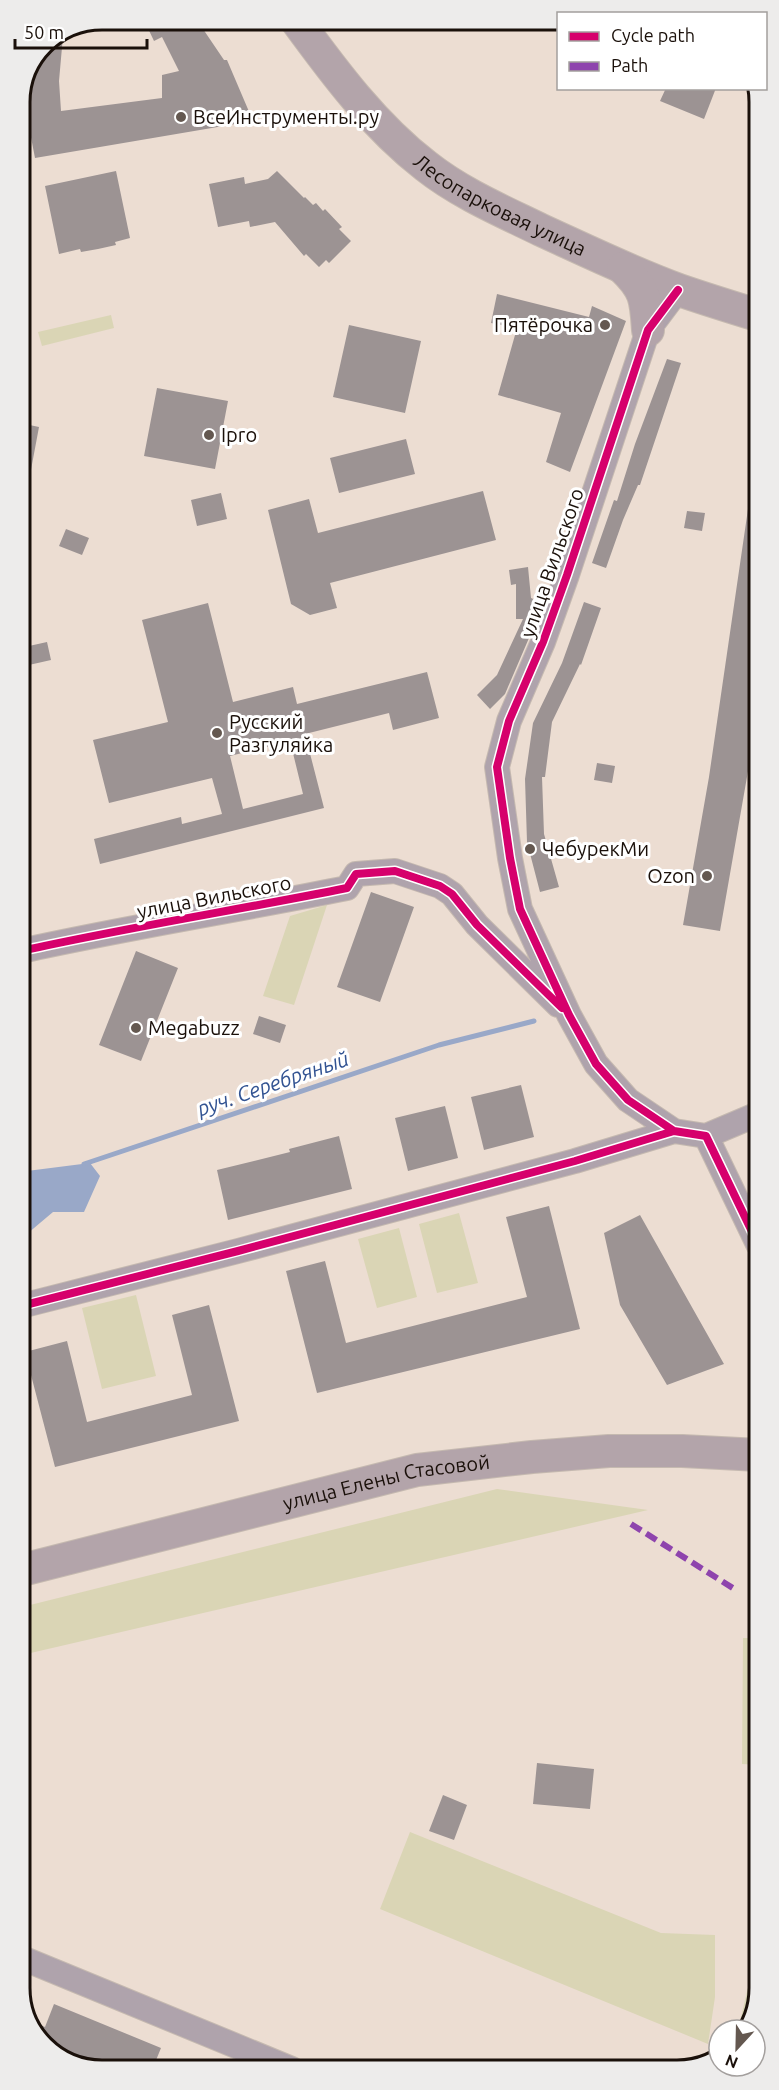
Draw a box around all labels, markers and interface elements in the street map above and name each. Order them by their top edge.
scale bar [15,12,147,50]
legend [557,12,767,90]
text: 50 m [24,22,64,42]
text: Cycle path [611,25,695,45]
text: Path [611,55,648,75]
place label: ВсеИнструменты.ру [193,105,379,128]
marker: ВсеИнструменты.ру [174,110,188,124]
street label: Лесопарковая улица [409,149,590,260]
place label: Пятёрочка [494,313,593,336]
marker: Пятёрочка [598,318,612,332]
place label: Ipro [221,423,257,446]
marker: Ipro [202,428,216,442]
street label: улица Вильского [515,485,588,641]
place label: Русский Разгуляйка [229,710,333,756]
marker: Русский Разгуляйка [210,726,224,740]
place label: ЧебурекМи [542,837,649,860]
marker: ЧебурекМи [523,842,537,856]
place label: Ozon [647,864,695,887]
marker: Ozon [700,869,714,883]
street label: улица Вильского [135,870,293,923]
place label: Megabuzz [148,1016,240,1039]
marker: Megabuzz [129,1021,143,1035]
water label: руч. Серебряный [193,1046,352,1121]
street label: улица Елены Стасовой [280,1450,491,1515]
north arrow [707,2018,767,2078]
text: N [722,2051,740,2072]

